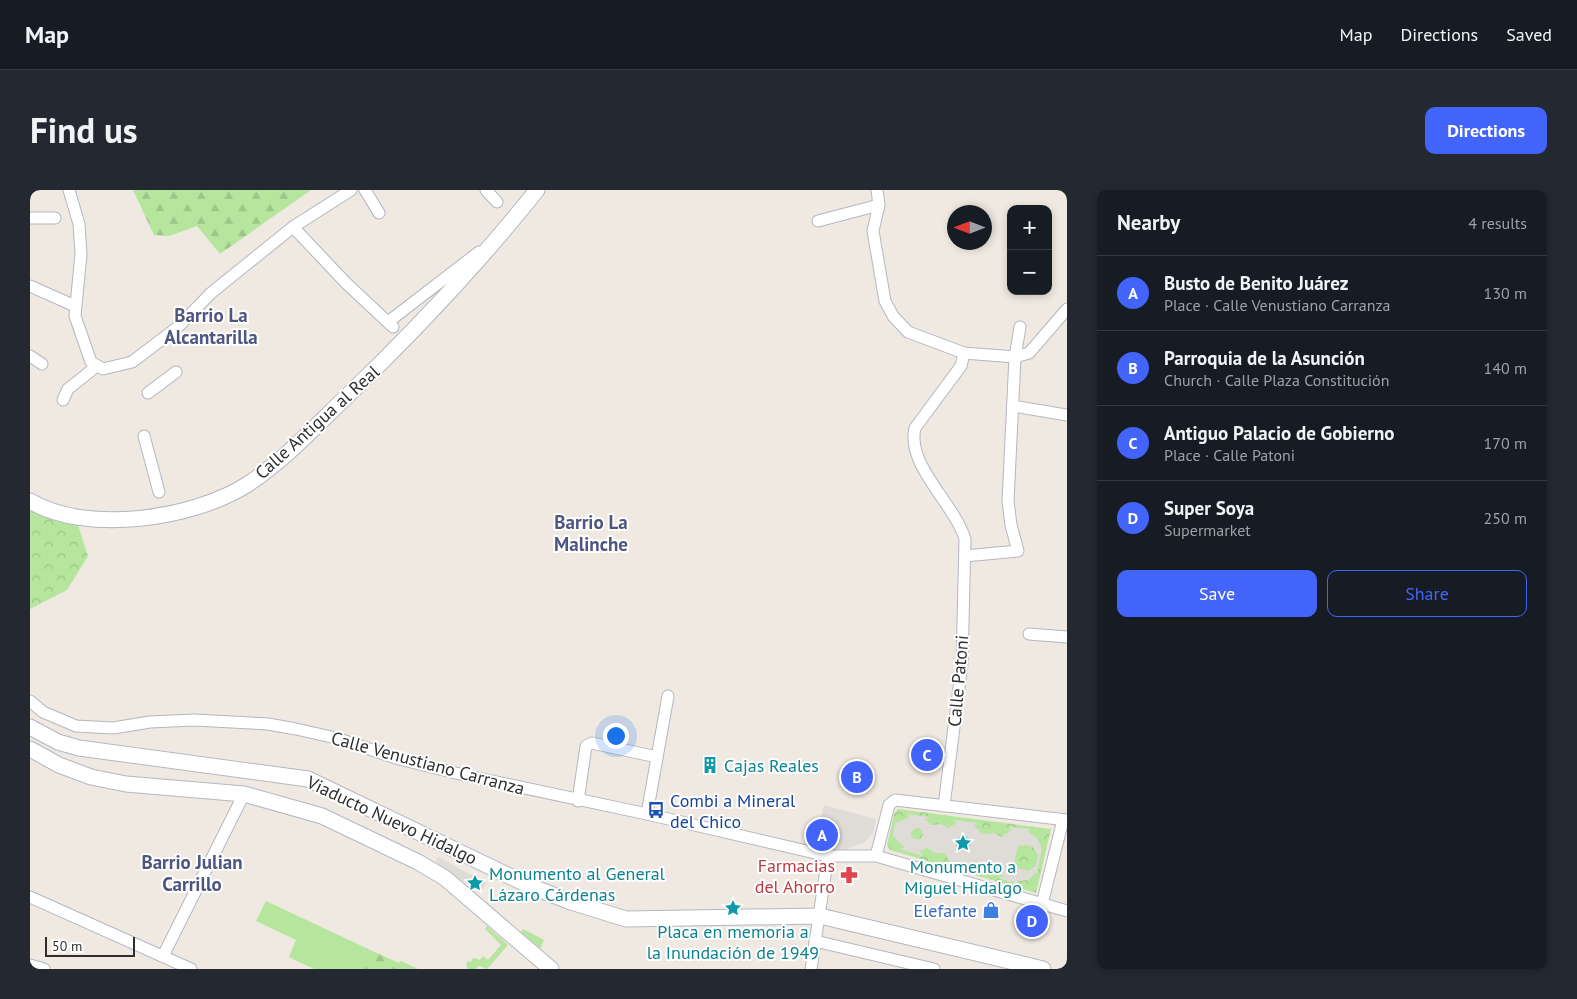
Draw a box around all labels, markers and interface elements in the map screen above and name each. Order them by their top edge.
text: Map [25,19,69,50]
text: Map [1340,23,1372,46]
text: Directions [1400,23,1478,46]
text: Saved [1506,23,1552,46]
text: Find us [30,107,138,153]
button: Directions [1425,107,1547,154]
north arrow [947,205,992,250]
map controls [1007,205,1052,295]
button: + [1007,205,1052,250]
text: Nearby [1117,209,1180,236]
text: 4 results [1468,213,1527,233]
button: − [1007,250,1052,295]
text: Busto de Benito Juárez [1164,271,1349,295]
text: A [1128,283,1138,303]
text: 130 m [1484,283,1527,303]
text: Place · Calle Venustiano Carranza [1164,295,1391,315]
district label: Barrio La Alcantarilla [164,303,258,349]
text: Parroquia de la Asunción [1164,346,1365,370]
text: B [1128,358,1138,378]
text: 140 m [1484,358,1527,378]
street label: Calle Antigua al Real [250,360,384,484]
text: Church · Calle Plaza Constitución [1164,370,1389,390]
text: Antiguo Palacio de Gobierno [1164,421,1395,445]
text: C [1129,433,1137,453]
text: 170 m [1484,433,1527,453]
text: Place · Calle Patoni [1164,445,1295,465]
text: Super Soya [1164,496,1254,520]
text: D [1128,508,1138,528]
text: 250 m [1484,508,1527,528]
district label: Barrio La Malinche [554,510,628,556]
text: Supermarket [1164,520,1251,540]
button: Save [1117,570,1317,617]
button: Share [1327,570,1527,617]
street label: Calle Patoni [943,634,973,728]
your location [603,723,629,749]
street label: Calle Venustiano Carranza [329,726,527,800]
pin: C [911,736,943,774]
place label: Cajas Reales [724,754,819,777]
building icon: Cajas Reales [700,755,720,775]
pin: B [841,758,873,796]
street label: Viaducto Nuevo Hidalgo [302,770,481,870]
place label: Combi a Mineral del Chico [670,789,796,833]
bus stop icon: Combi a Mineral del Chico [646,800,666,820]
pin: A [806,816,838,854]
place icon: Monumento a Miguel Hidalgo [953,833,973,853]
district label: Barrio Julian Carrillo [141,850,243,896]
place label: Farmacias del Ahorro [755,854,835,898]
place label: Monumento a Miguel Hidalgo [904,855,1022,899]
place label: Monumento al General Lázaro Cárdenas [489,862,666,906]
pharmacy icon: Farmacias del Ahorro [839,865,859,885]
place icon: Monumento al General Lázaro Cárdenas [465,873,485,893]
place icon: Placa en memoria a la Inundación de 1949 [723,898,743,918]
place label: Elefante [913,899,977,922]
shop icon: Elefante [981,900,1001,920]
pin: D [1016,902,1048,940]
place label: Placa en memoria a la Inundación de 1949 [647,920,819,964]
scale bar [45,934,135,957]
text: 50 m [52,937,82,955]

